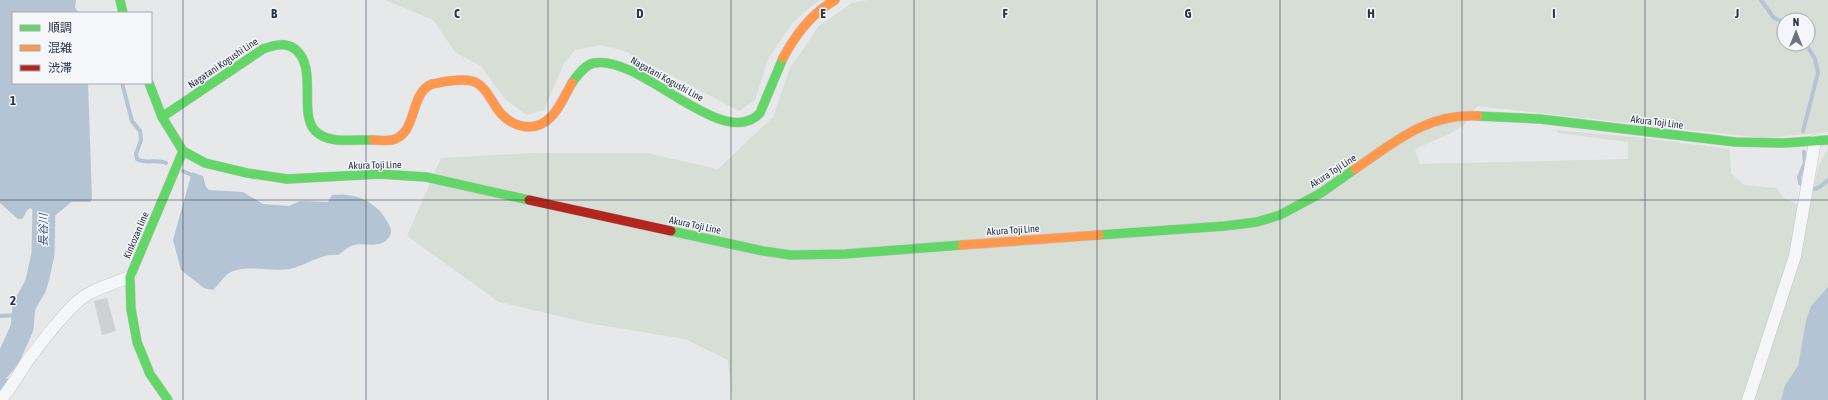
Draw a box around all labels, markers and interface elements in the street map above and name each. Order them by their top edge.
text: B [271,6,278,21]
text: C [454,6,460,21]
text: D [636,6,644,21]
text: E [820,6,826,21]
text: F [1002,6,1008,21]
text: G [1185,6,1192,21]
text: H [1367,6,1375,21]
text: I [1552,6,1556,21]
text: J [1734,6,1739,21]
legend [12,12,152,84]
north arrow [1776,12,1816,52]
text: N [1793,16,1799,28]
text: 順調 [48,21,72,35]
street label: Nagatani Kogushi Line [186,35,260,90]
text: 混雑 [48,41,72,55]
street label: Nagatani Kogushi Line [629,54,706,104]
text: 渋滞 [48,61,72,75]
text: 1 [10,93,16,108]
street label: Akura Toji Line [1630,113,1684,131]
street label: Akura Toji Line [1308,152,1359,190]
street label: Akura Toji Line [348,159,402,171]
street label: Kinkozan line [121,210,151,260]
water label: 長谷川 [37,213,49,247]
street label: Akura Toji Line [668,214,722,236]
street label: Akura Toji Line [986,223,1040,237]
text: 2 [10,293,16,308]

